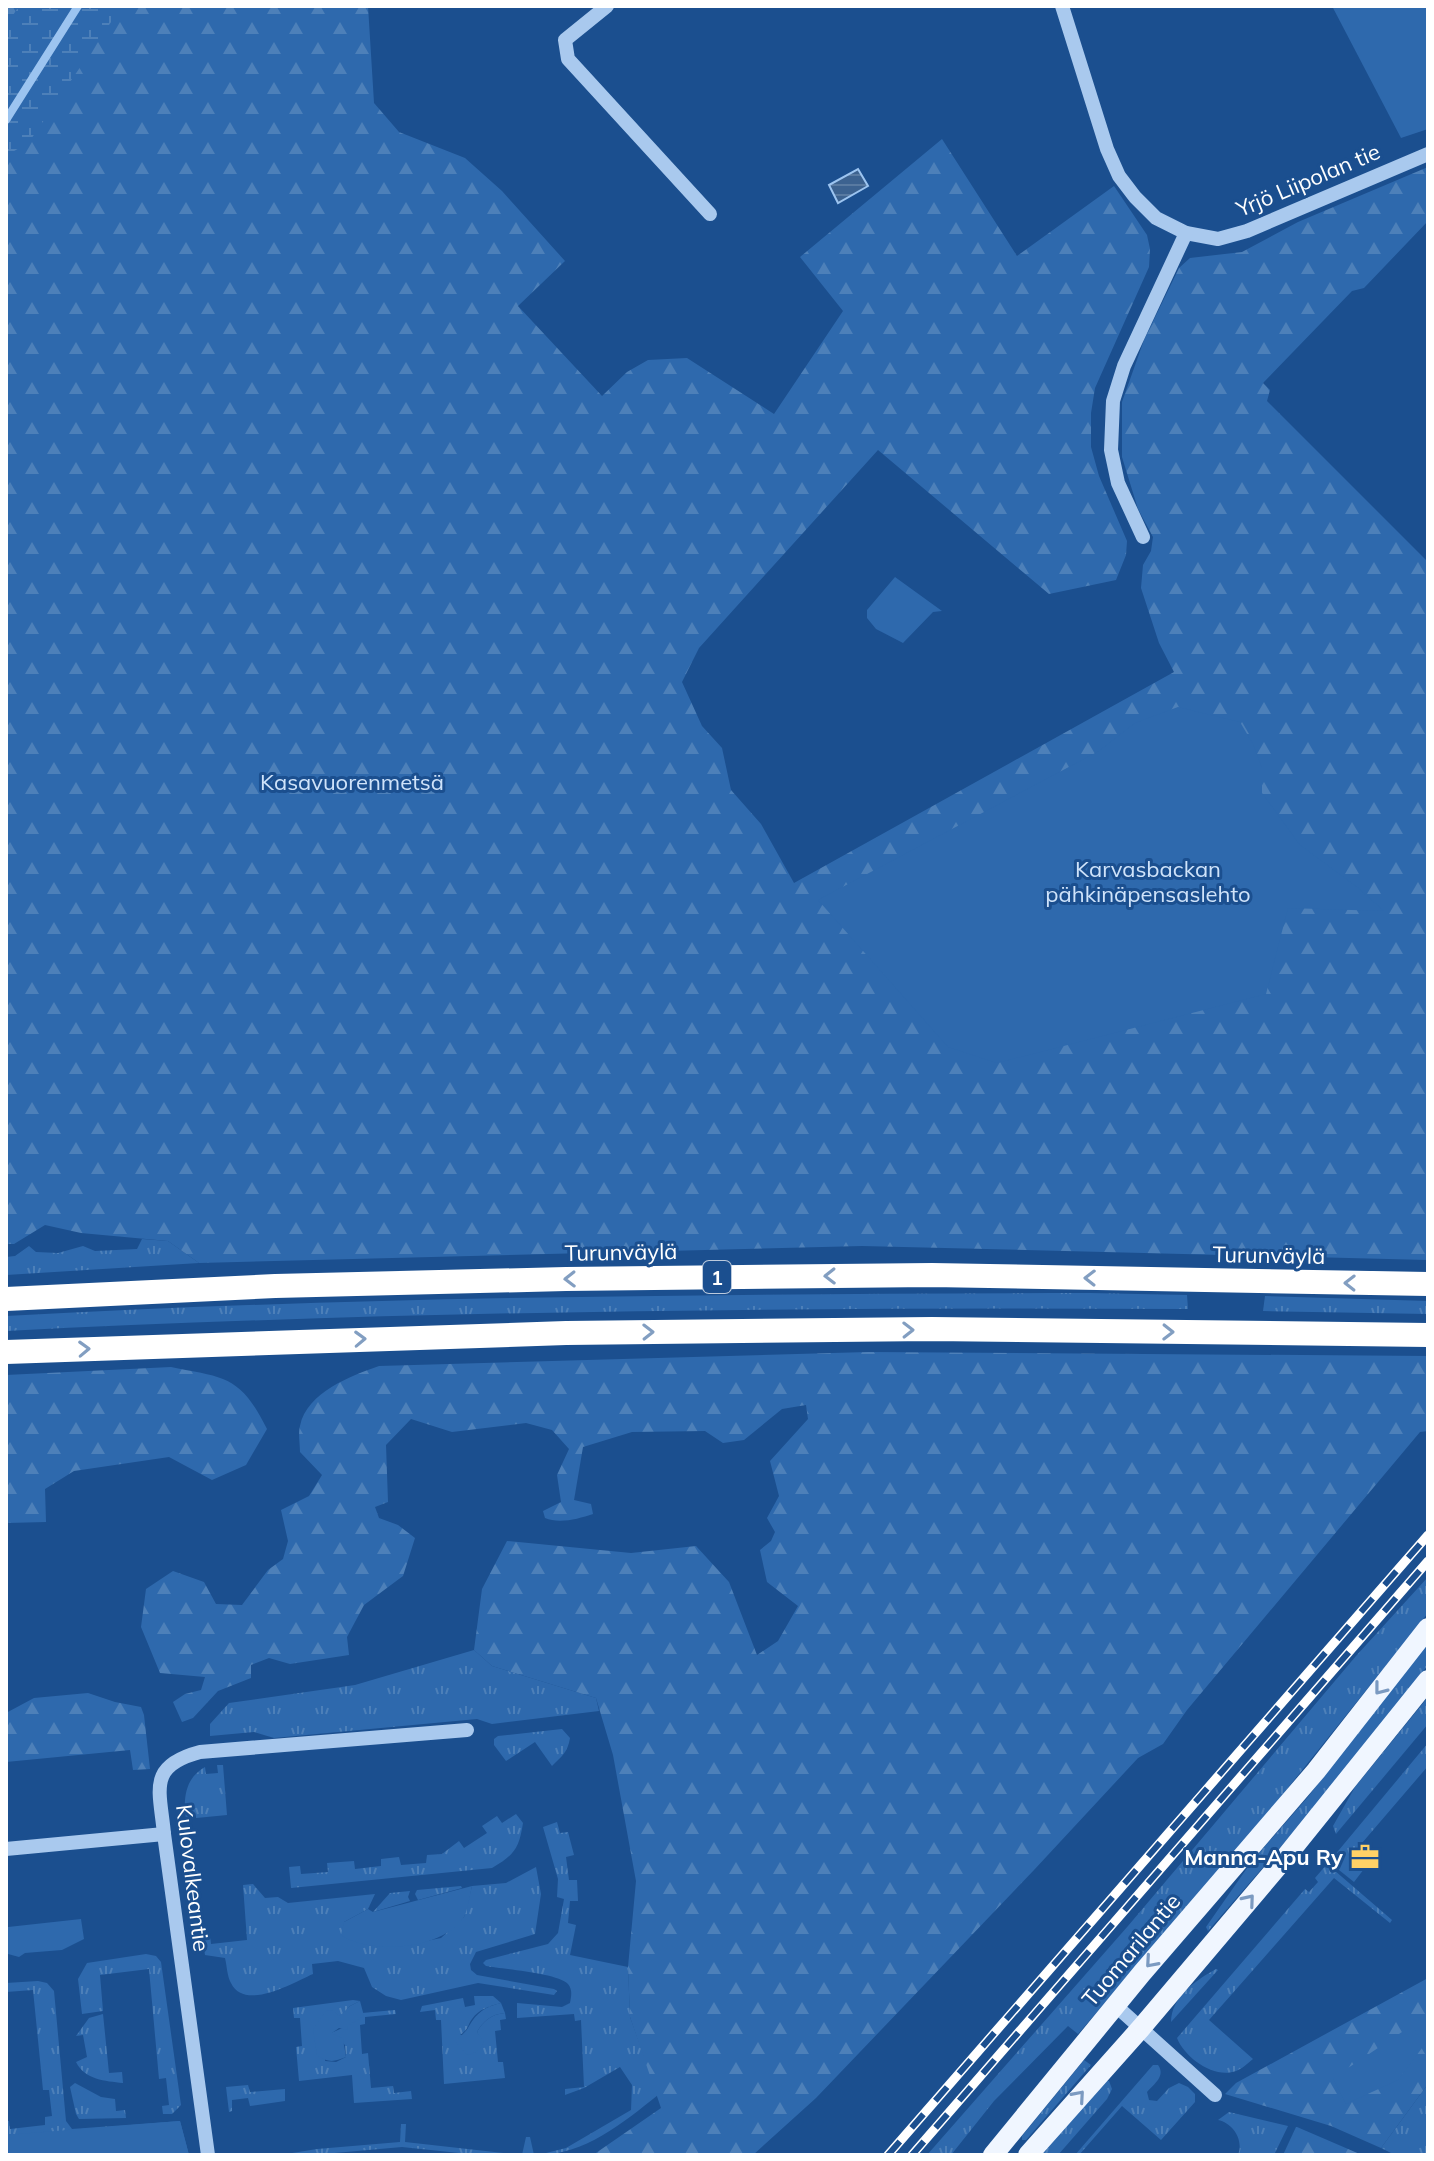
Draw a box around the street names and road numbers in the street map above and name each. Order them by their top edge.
street label: Yrjö Liipolan tie [1231,137,1384,223]
street label: Turunväylä [564,1237,678,1267]
street label: Turunväylä [1212,1240,1326,1270]
road number: 1 [703,1261,731,1293]
street label: Kulovalkeantie [170,1803,216,1953]
street label: Tuomarilantie [1076,1888,1186,2012]

